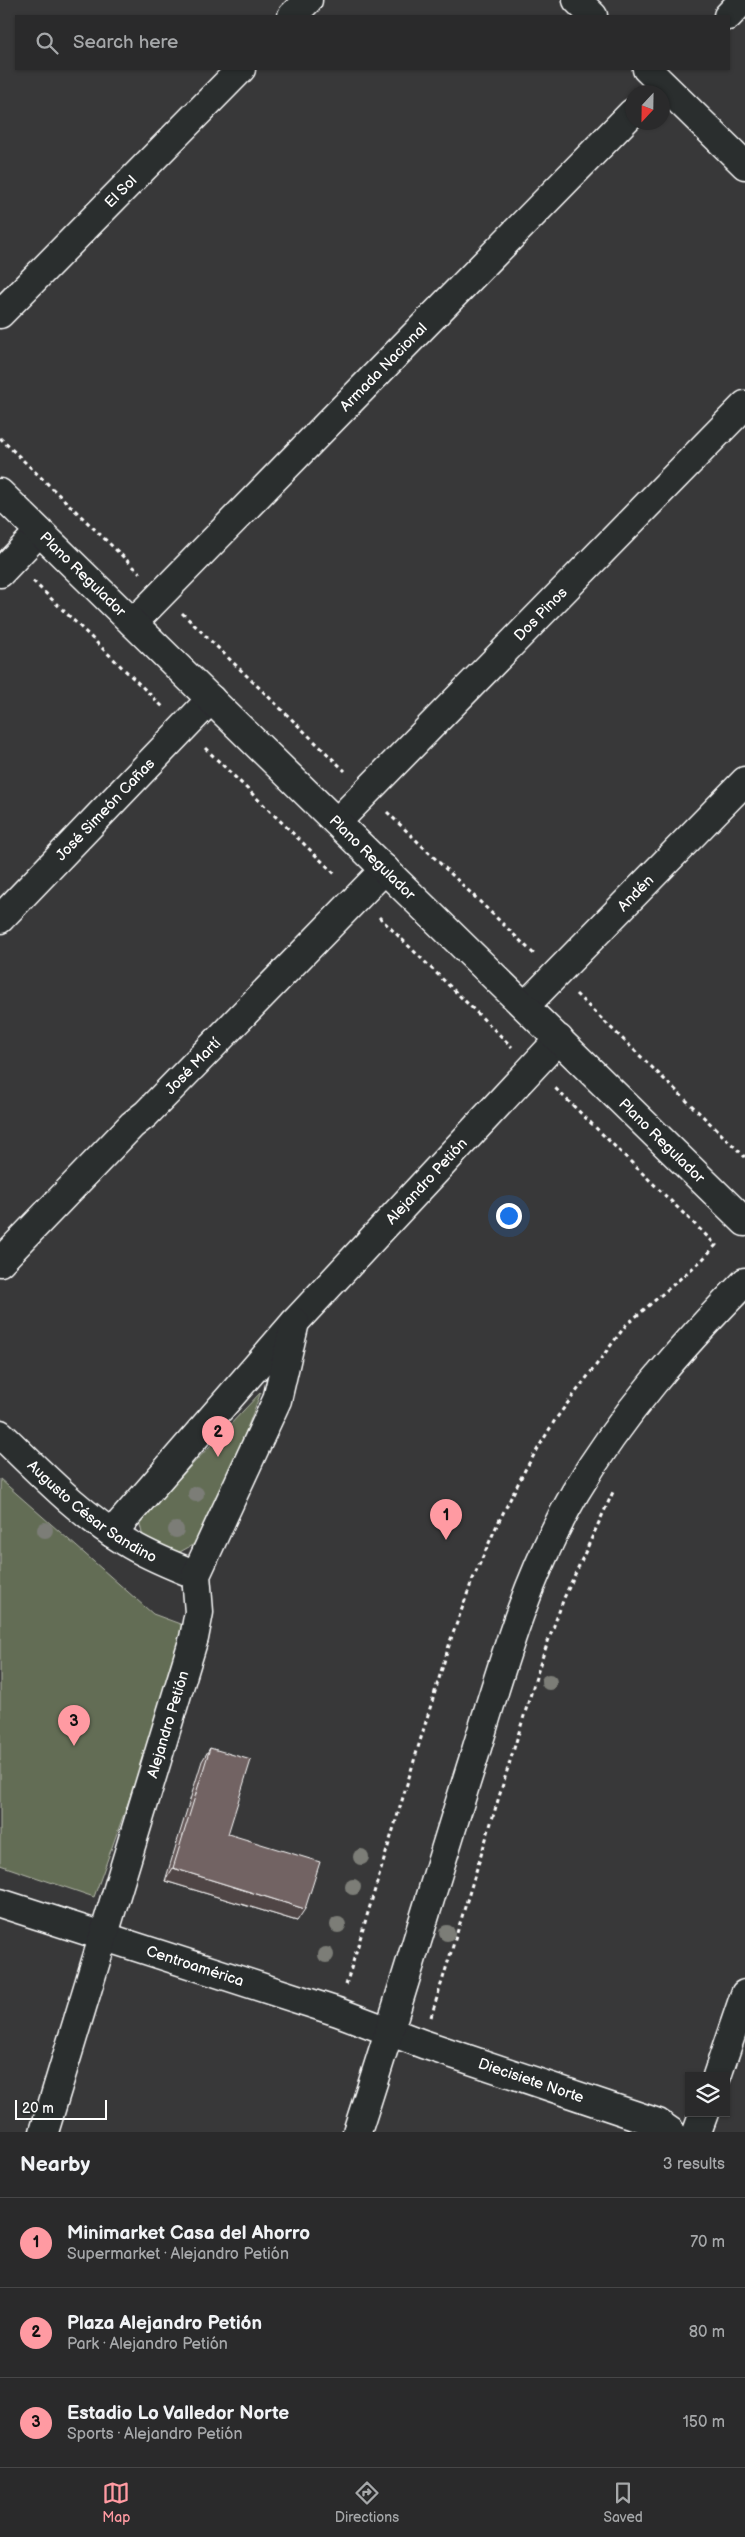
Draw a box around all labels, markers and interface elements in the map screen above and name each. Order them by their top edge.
search box [15,15,730,70]
icon: search [33,29,61,57]
text: Search here [73,31,178,54]
north arrow [625,85,670,130]
street label: El Sol [101,171,141,212]
street label: Armada Nacional [336,319,431,416]
street label: Plano Regulador [36,528,130,621]
street label: Dos Pinos [510,583,572,645]
street label: José Simeón Cañas [52,754,159,865]
street label: Plano Regulador [325,811,420,904]
street label: Andén [613,871,658,915]
street label: José Martí [161,1033,225,1098]
street label: Plano Regulador [615,1094,709,1187]
street label: Alejandro Petión [382,1134,471,1228]
your location [496,1203,522,1229]
pin: 2 [202,1416,234,1457]
street label: Augusto César Sandino [23,1456,160,1567]
pin: 1 [430,1499,462,1540]
street label: Alejandro Petión [143,1668,193,1780]
pin: 3 [58,1705,90,1746]
street label: Centroamérica [144,1941,246,1991]
street label: Diecisiete Norte [476,2054,586,2107]
map controls [685,2072,730,2117]
button: layers [685,2072,730,2117]
scale bar [15,2097,108,2120]
text: 20 m [22,2100,54,2117]
text: Nearby [20,2152,90,2177]
text: 3 results [663,2155,725,2174]
text: Minimarket Casa del Ahorro [67,2222,310,2245]
text: 1 [33,2233,39,2252]
text: 70 m [690,2233,725,2252]
text: Supermarket · Alejandro Petión [67,2245,289,2264]
text: Plaza Alejandro Petión [67,2312,262,2335]
text: 2 [31,2323,41,2342]
text: 80 m [689,2323,725,2342]
text: Park · Alejandro Petión [67,2335,228,2354]
text: Estadio Lo Valledor Norte [67,2402,289,2425]
text: 3 [31,2413,41,2432]
text: 150 m [683,2413,725,2432]
text: Sports · Alejandro Petión [67,2425,242,2444]
tab: Map [102,2479,130,2526]
tab: Directions [335,2479,399,2526]
tab: Saved [603,2479,643,2526]

